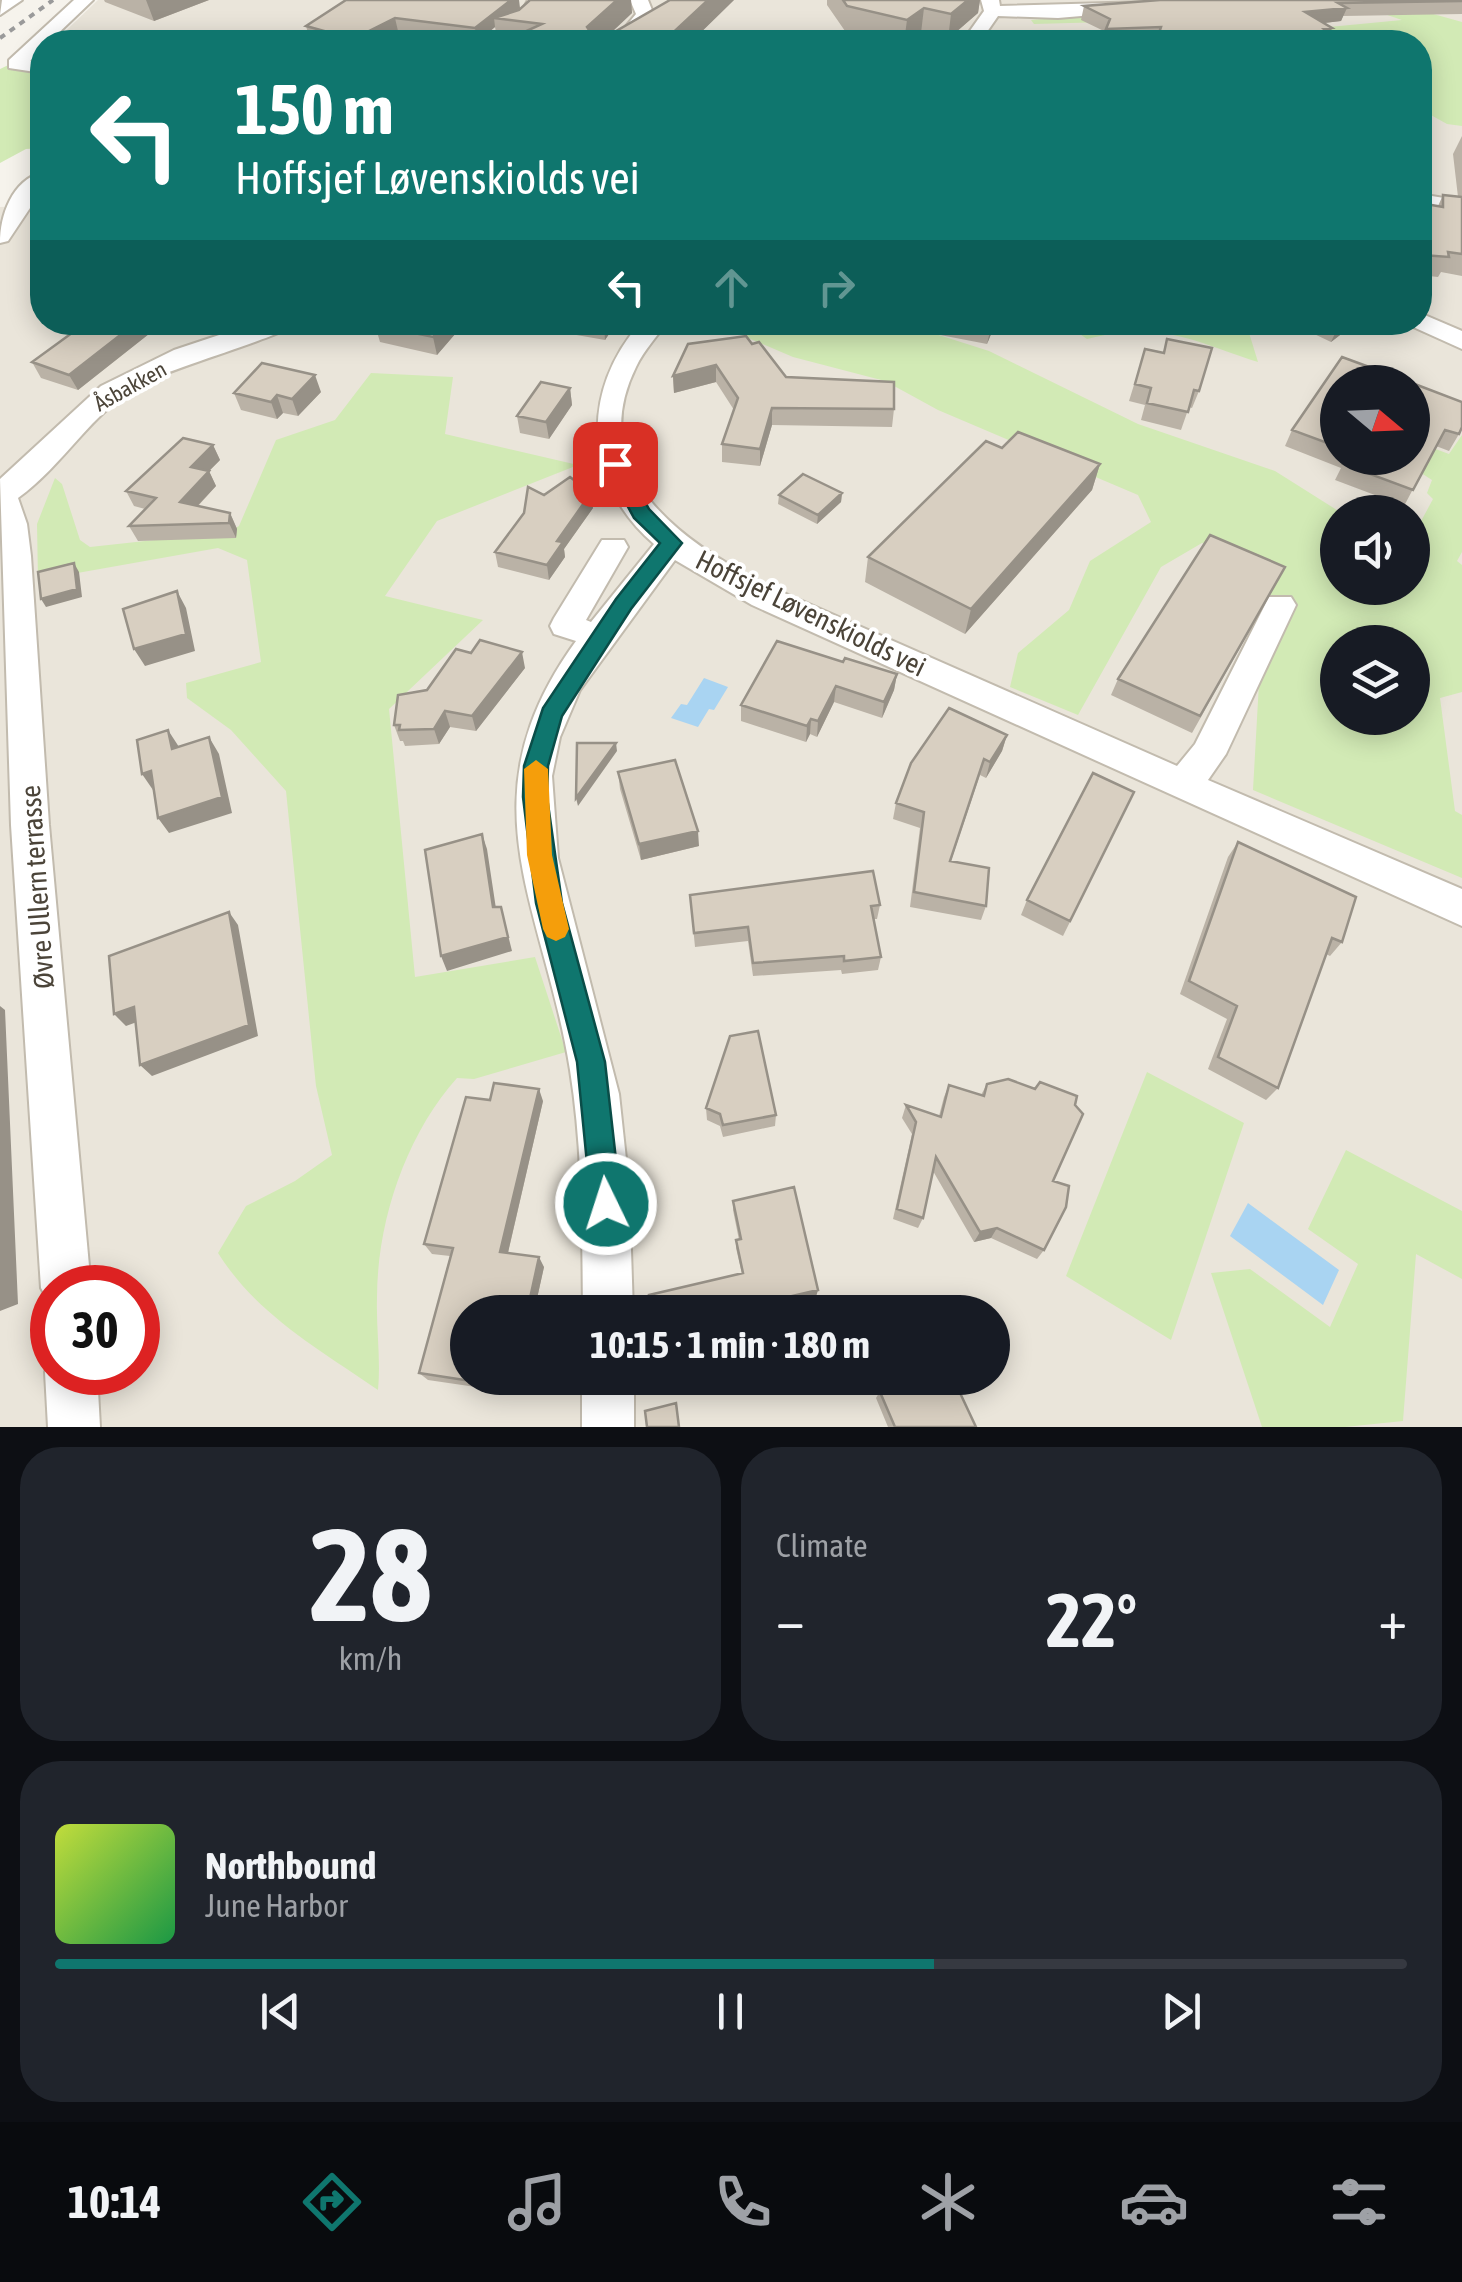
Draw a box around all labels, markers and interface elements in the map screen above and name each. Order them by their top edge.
text: 150 m [235,69,394,149]
icon: left [70,70,200,200]
text: Hoffsjef Løvenskiolds vei [235,152,640,204]
icon: left [599,260,654,315]
icon: ahead [704,260,759,315]
icon: right [809,260,864,315]
street label: Åsbakken [89,356,171,416]
north arrow [1320,365,1430,475]
map controls [1320,365,1430,735]
pin [573,422,658,507]
icon: arrive [588,437,643,492]
button: sound [1320,495,1430,605]
street label: Hoffsjef Løvenskiolds vei [691,543,931,683]
button: layers [1320,625,1430,735]
street label: Øvre Ullern terrasse [14,784,60,990]
position arrow [554,1152,658,1256]
speed limit sign: 30 [30,1265,160,1395]
text: 10:15 · 1 min · 180 m [590,1323,870,1366]
text: 28 [309,1500,432,1649]
text: Climate [776,1527,868,1564]
text: 22° [1046,1577,1137,1663]
text: − [776,1588,805,1651]
text: + [1378,1588,1407,1651]
text: km/h [339,1640,402,1677]
text: Northbound [205,1844,376,1887]
text: June Harbor [205,1887,348,1924]
icon: previous [253,1984,308,2039]
icon: pause [703,1984,758,2039]
icon: next [1154,1984,1209,2039]
icon: directions [297,2167,367,2237]
icon: music [502,2167,572,2237]
icon: phone [708,2167,778,2237]
icon: climate [913,2167,983,2237]
icon: car [1119,2167,1189,2237]
icon: filters [1324,2167,1394,2237]
text: 10:14 [68,2176,161,2228]

